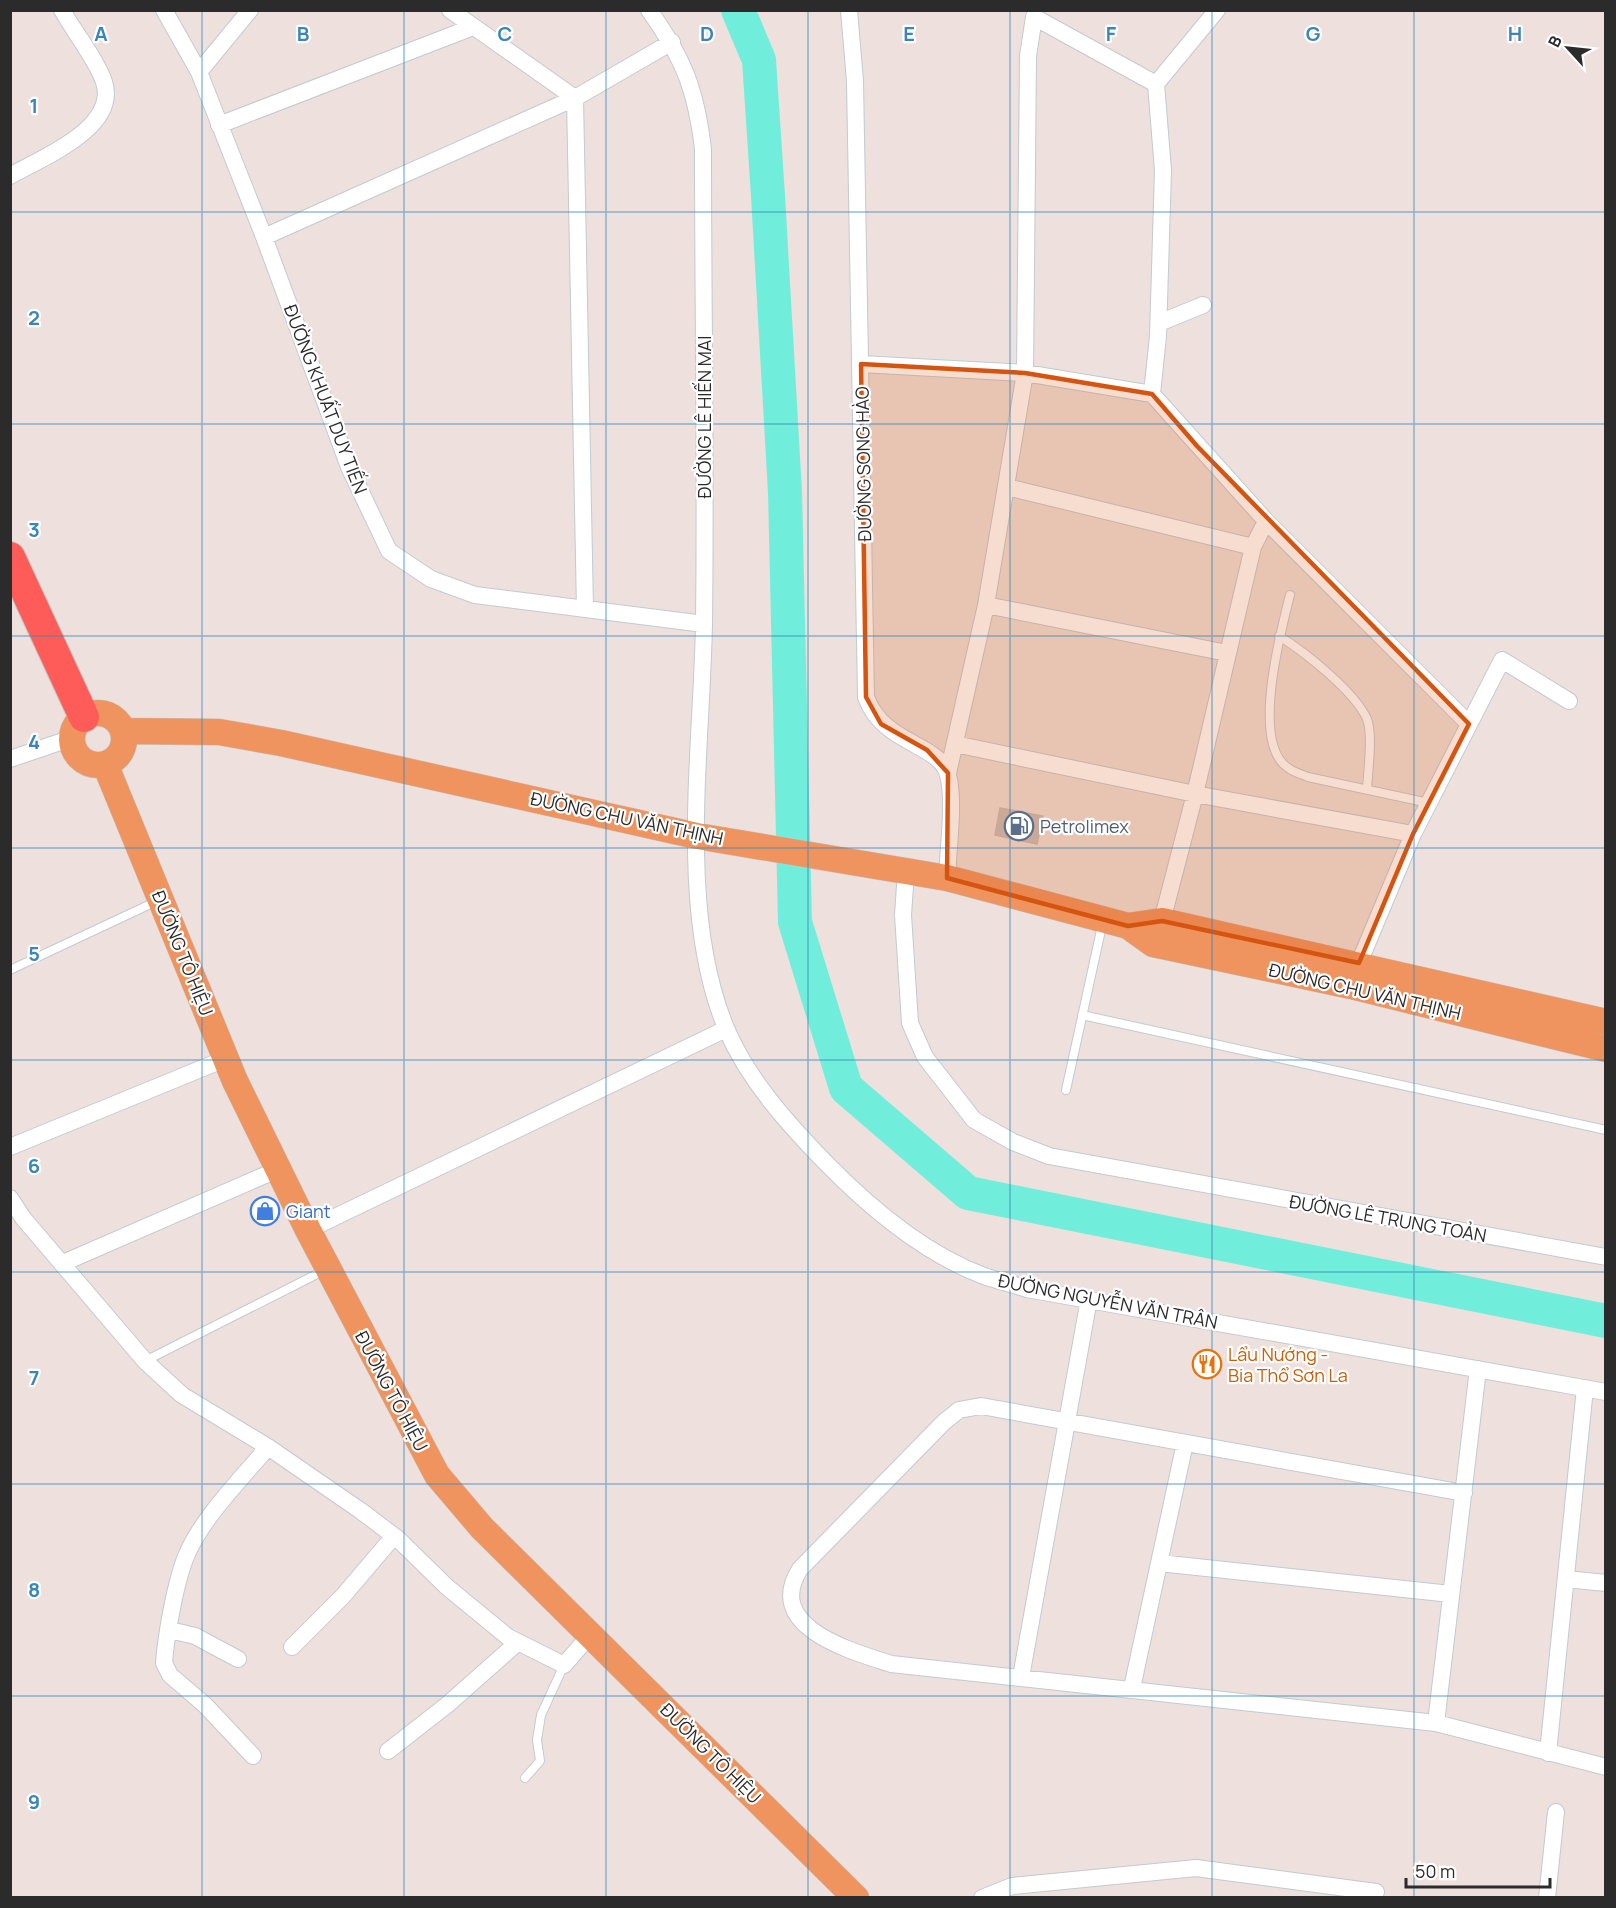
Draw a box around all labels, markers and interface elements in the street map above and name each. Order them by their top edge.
north arrow [1538,18,1598,78]
text: A [94,20,108,47]
text: B [297,20,310,47]
text: C [498,20,512,47]
text: D [700,20,714,47]
text: E [903,20,915,47]
text: F [1106,20,1117,47]
text: G [1306,20,1321,47]
text: H [1508,20,1522,47]
text: B [1543,32,1567,51]
text: 1 [30,92,38,119]
street label: ĐƯỜNG KHUẤT DUY TIẾN [279,301,373,497]
text: 2 [28,304,40,331]
street label: ĐƯỜNG LÊ HIẾN MAI [692,336,716,498]
street label: ĐƯỜNG SONG HÀO [850,386,876,542]
text: 3 [28,516,40,543]
text: 4 [28,728,40,755]
street label: ĐƯỜNG CHU VĂN THỊNH [528,786,726,850]
fuel station icon: Petrolimex [1003,810,1035,842]
place label: Petrolimex [1040,814,1129,838]
street label: ĐƯỜNG TÔ HIỆU [147,887,219,1019]
text: 5 [28,940,40,967]
street label: ĐƯỜNG CHU VĂN THỊNH [1267,957,1463,1025]
text: 6 [28,1152,40,1179]
street label: ĐƯỜNG LÊ TRUNG TOẢN [1288,1189,1488,1247]
shop icon: Giant [249,1195,281,1227]
place label: Giant [286,1199,331,1223]
street label: ĐƯỜNG NGUYỄN VĂN TRÂN [996,1267,1220,1334]
street label: ĐƯỜNG TÔ HIỆU [350,1327,434,1455]
place label: Lẩu Nướng - Bia Thổ Sơn La [1228,1342,1348,1387]
restaurant icon: Lẩu Nướng - Bia Thổ Sơn La [1191,1348,1223,1380]
text: 7 [29,1364,39,1391]
text: 8 [28,1576,40,1603]
street label: ĐƯỜNG TÔ HIỆU [655,1697,767,1809]
text: 9 [28,1788,40,1815]
scale bar [1406,1851,1550,1889]
text: 50 m [1415,1859,1455,1883]

